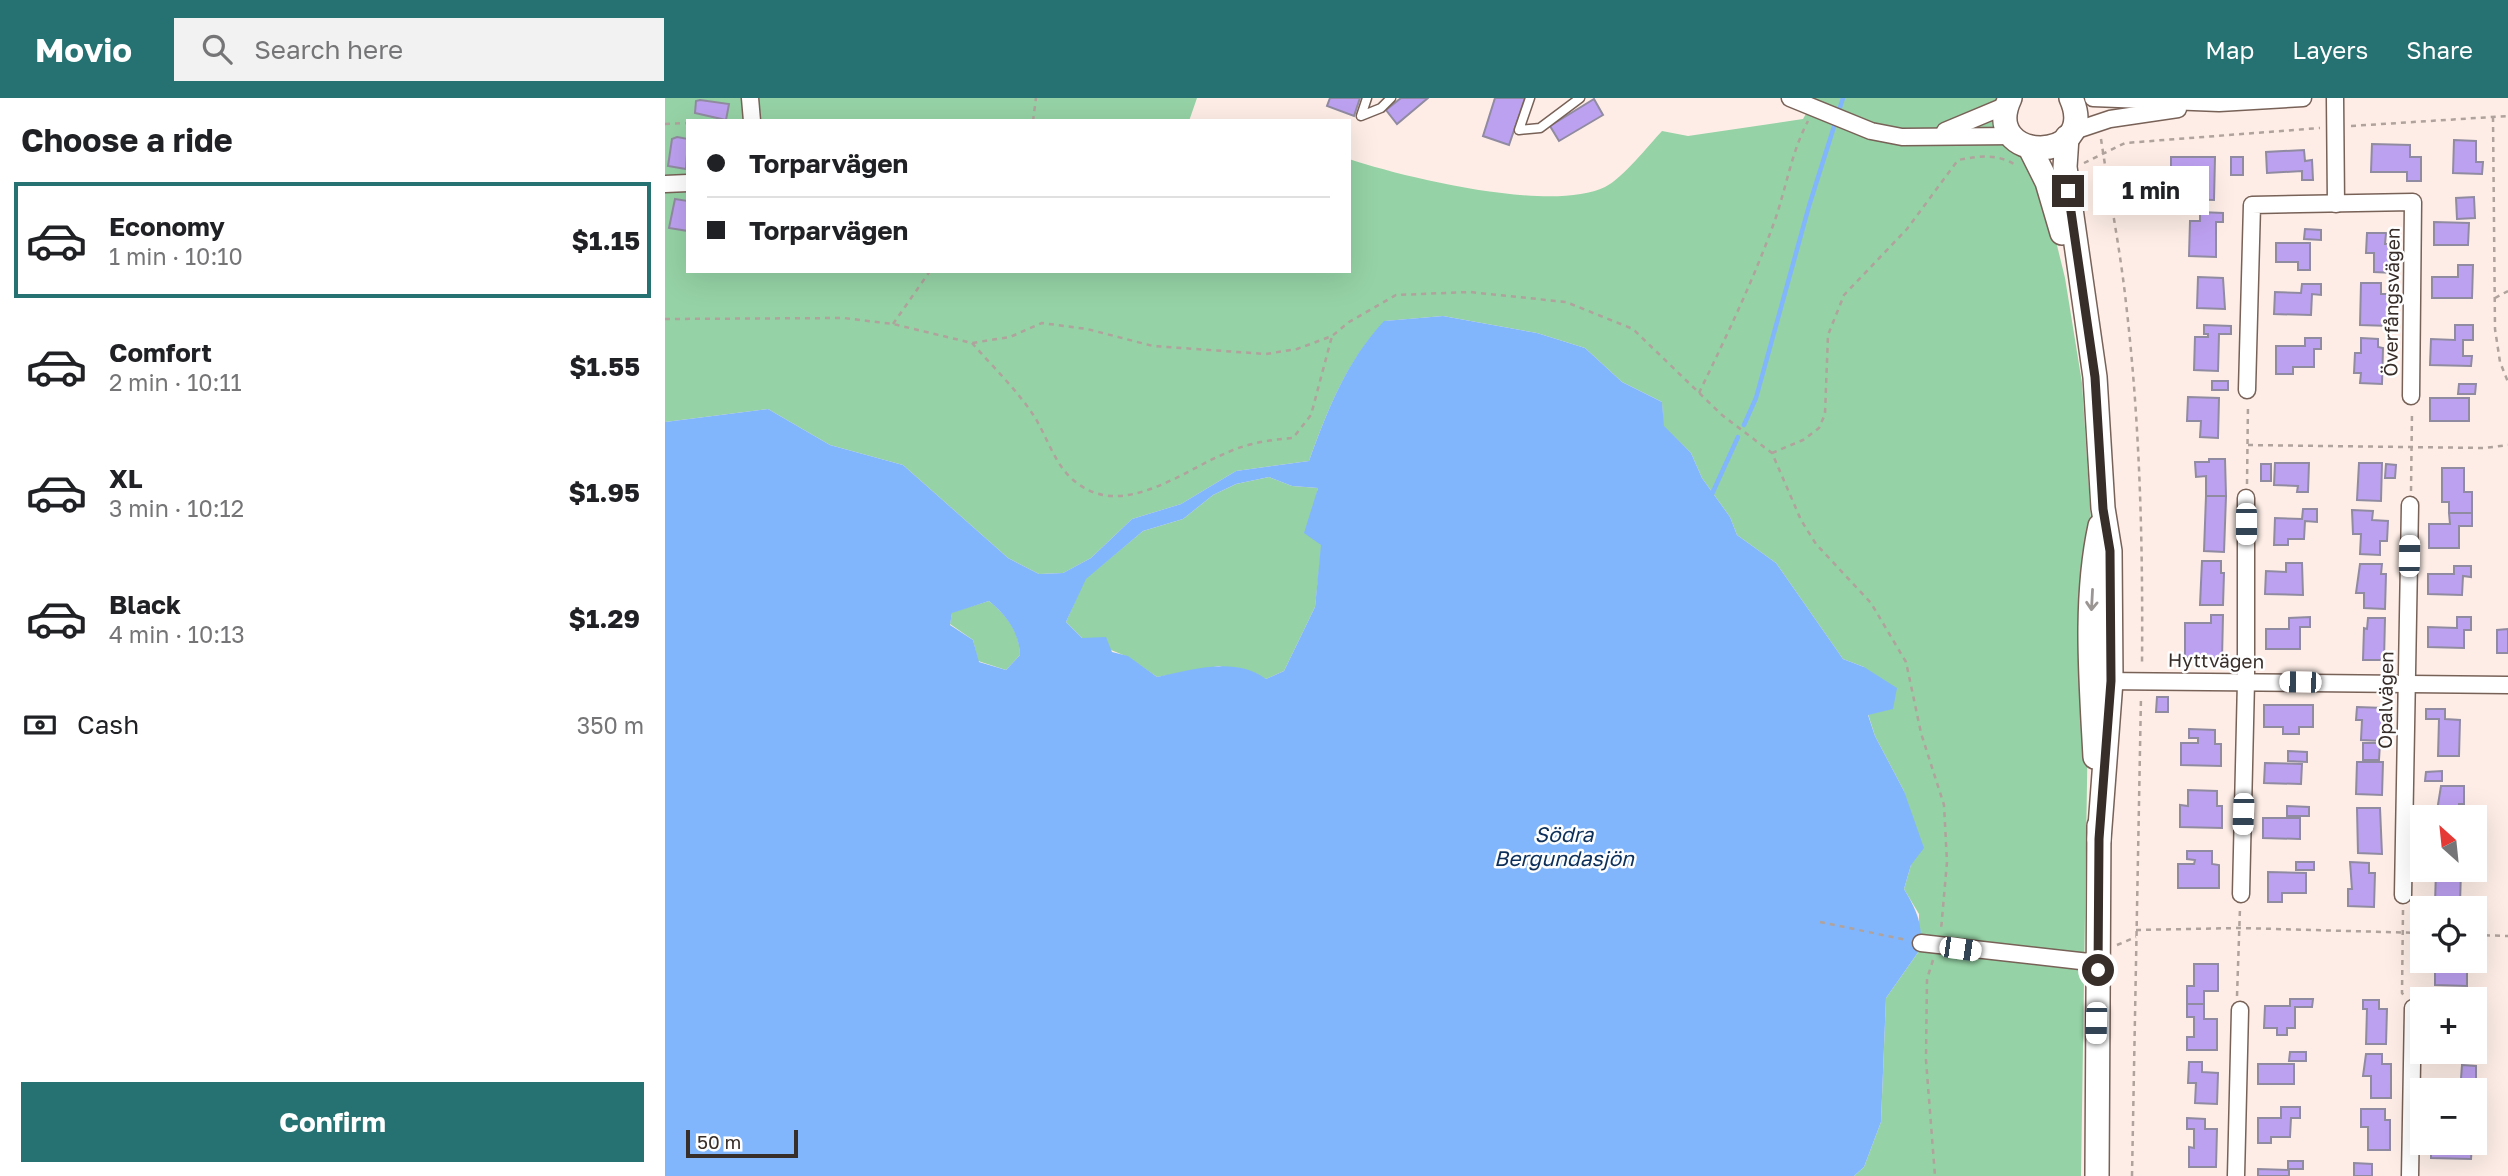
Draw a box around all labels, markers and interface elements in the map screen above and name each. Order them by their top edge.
search box [174,18,664,81]
text: Movio [35,30,132,69]
icon: search [198,30,236,68]
text: Search here [254,34,403,65]
text: Map [2205,35,2254,64]
text: Layers [2292,35,2368,64]
text: Share [2406,35,2473,64]
text: Choose a ride [21,121,233,159]
text: Torparvägen [749,148,908,179]
callout: 1 min [2093,166,2208,216]
route end [2052,175,2084,207]
text: 1 min [2122,176,2180,204]
icon: car [25,209,88,272]
text: Economy [109,211,225,242]
text: Torparvägen [749,215,908,246]
text: $1.15 [572,225,640,256]
street label: Överfångsvägen [2378,227,2404,377]
text: 1 min · 10:10 [109,242,243,270]
icon: car [25,335,88,398]
text: Comfort [109,337,212,368]
text: $1.55 [569,351,640,382]
text: 2 min · 10:11 [109,368,242,396]
icon: car [25,461,88,524]
text: XL [109,463,143,494]
text: $1.95 [568,477,640,508]
text: 3 min · 10:12 [109,494,244,522]
car [2236,503,2257,545]
car [2399,535,2420,577]
icon: car [25,587,88,650]
text: Black [109,589,181,620]
one-way arrow [2086,589,2099,612]
text: $1.29 [568,603,640,634]
text: 4 min · 10:13 [109,620,245,648]
street label: Hyttvägen [2168,648,2264,672]
street label: Opalvägen [2373,651,2397,749]
car [2279,671,2322,693]
icon: cash [21,706,59,744]
text: Cash [77,709,139,740]
text: 350 m [577,711,644,739]
car [2232,793,2255,835]
north arrow [2410,805,2487,882]
map controls [2410,805,2487,1155]
water label: Södra Bergundasjön [1494,821,1635,871]
button: locate [2410,896,2487,973]
car [1938,936,1983,962]
route start [2082,954,2114,986]
button: + [2410,987,2487,1064]
car [2086,1002,2107,1044]
button: − [2410,1078,2487,1155]
button: Confirm [21,1082,644,1162]
scale bar [686,1127,798,1159]
text: 50 m [697,1130,741,1153]

